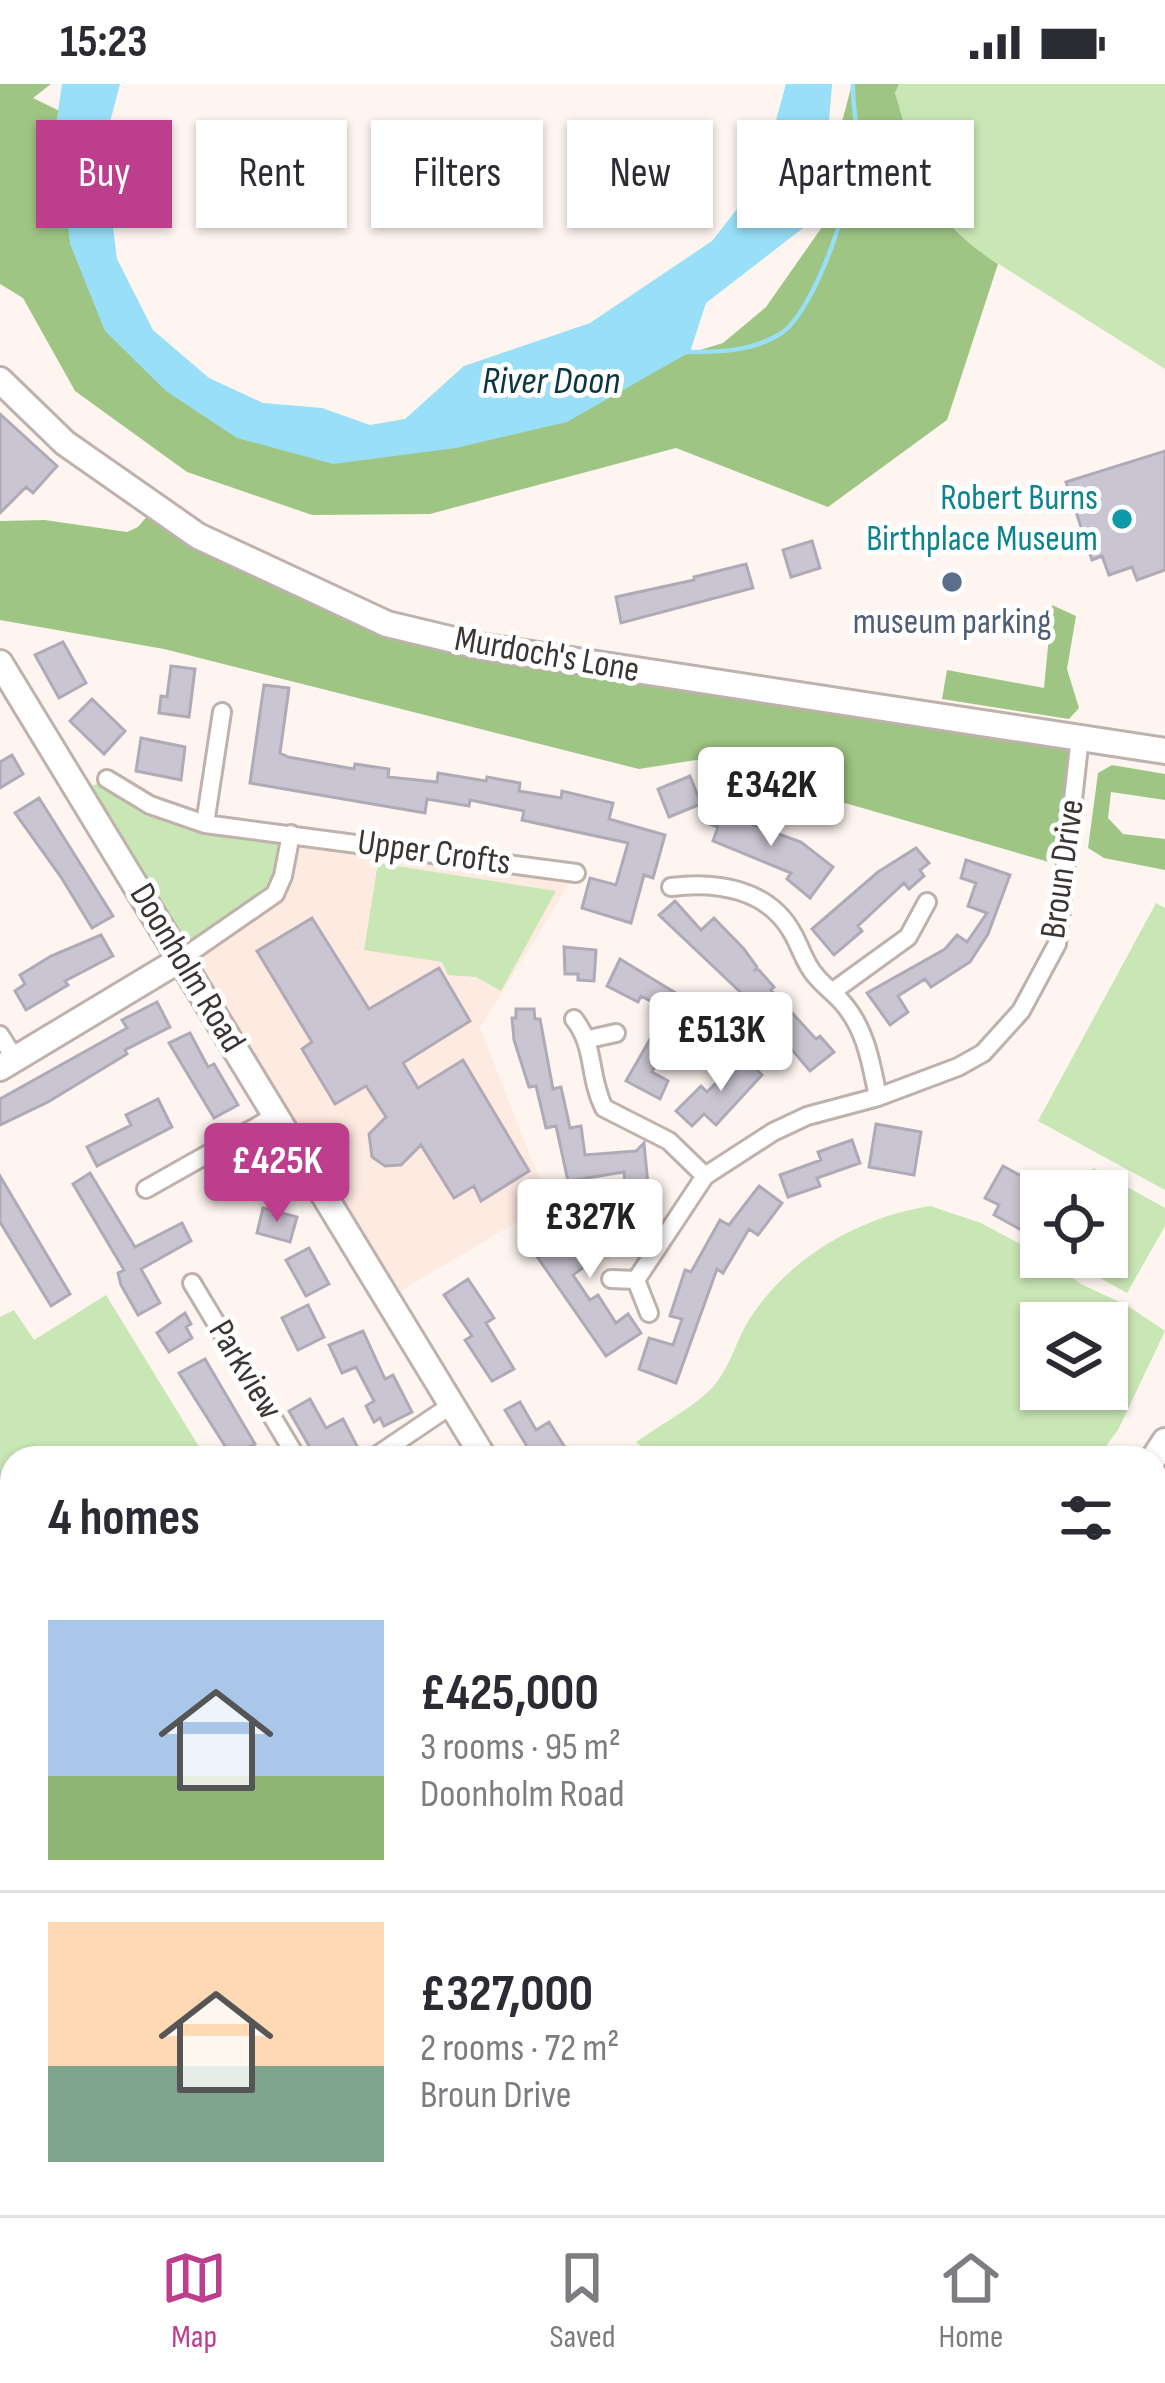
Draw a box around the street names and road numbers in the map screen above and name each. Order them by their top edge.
street label: Murdoch's Lone [451,618,643,692]
street label: Broun Drive [1032,797,1094,941]
street label: Upper Crofts [355,821,513,885]
street label: Doonholm Road [120,876,254,1060]
street label: Parkview [199,1313,291,1427]

